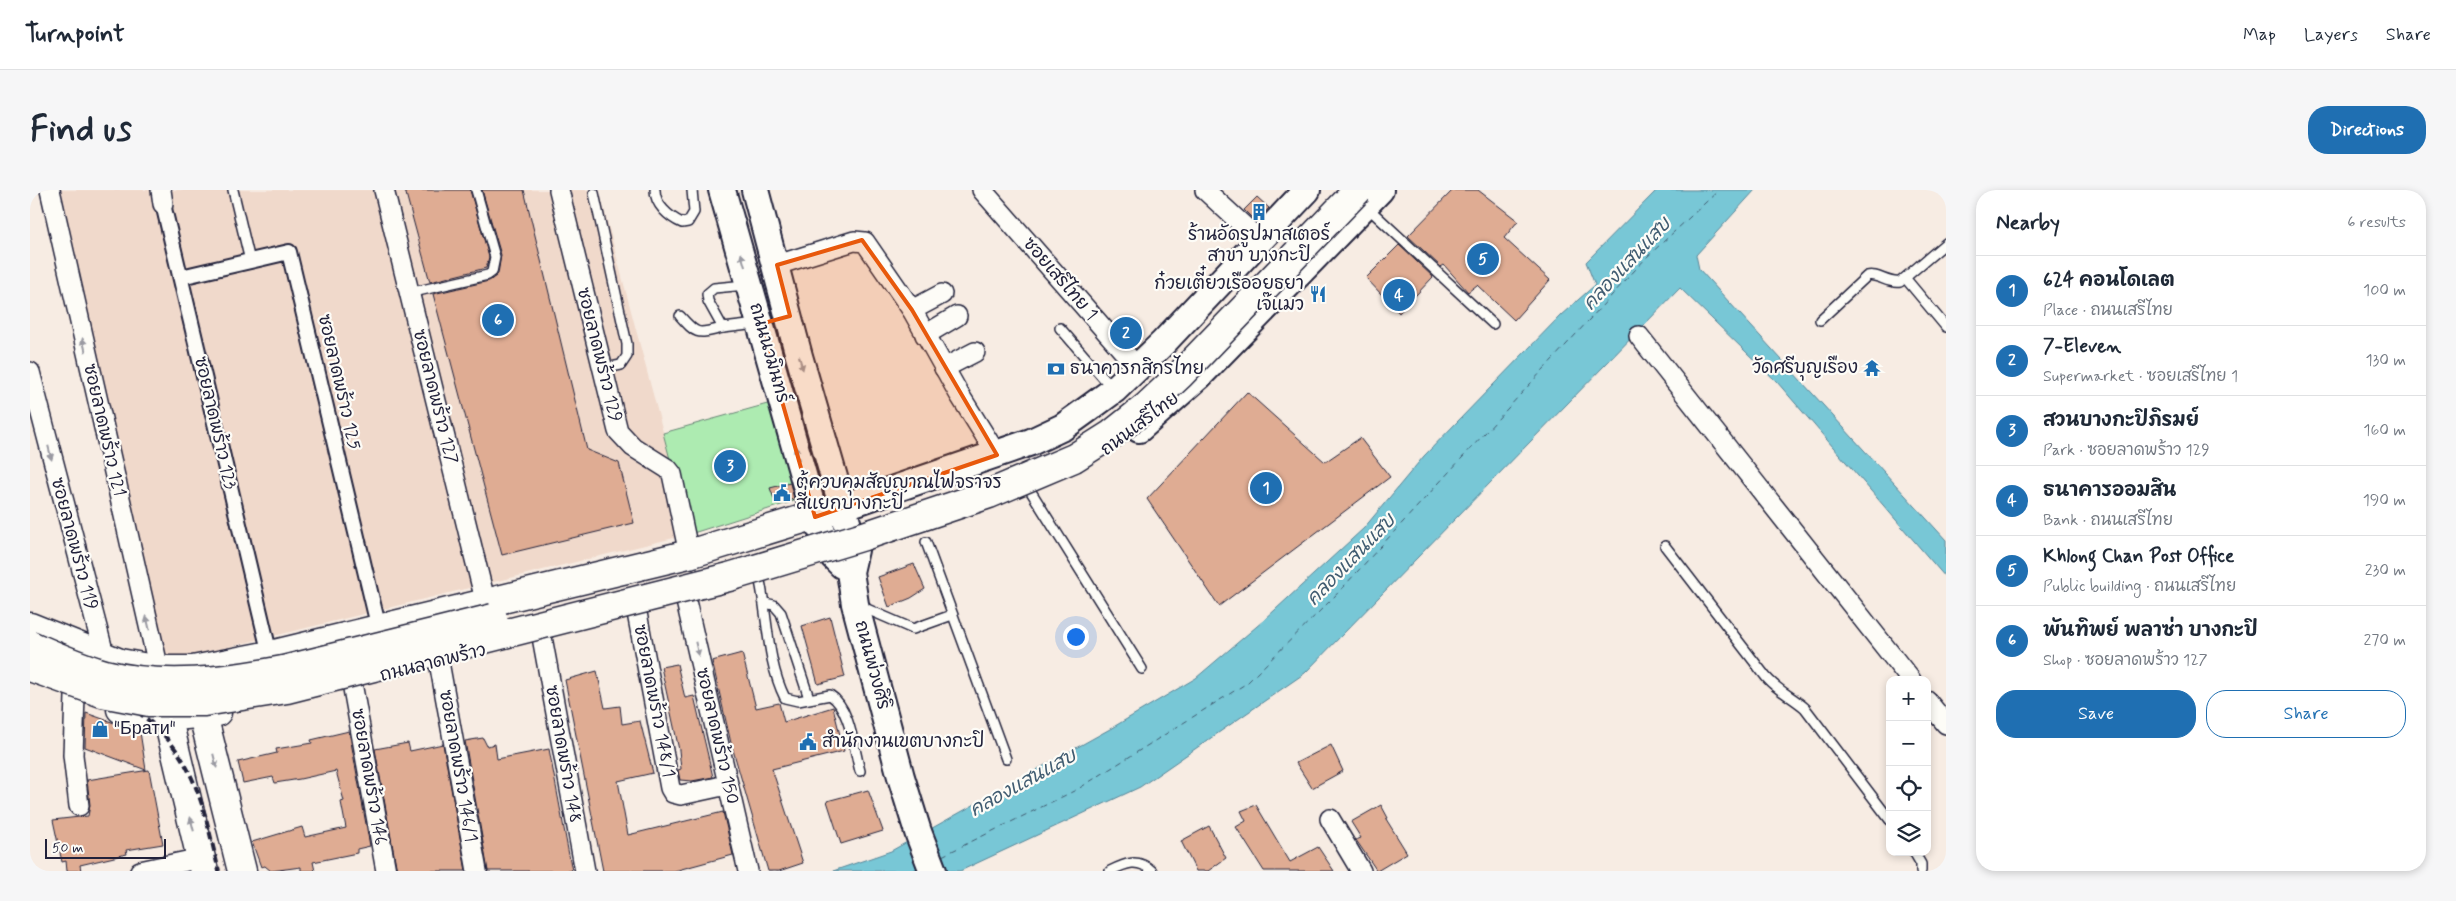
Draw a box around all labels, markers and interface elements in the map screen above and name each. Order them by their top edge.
text: Turnpoint [25,19,125,50]
text: Map [2243,23,2276,47]
text: Layers [2304,23,2358,47]
text: Share [2386,23,2431,47]
button: Directions [2308,106,2426,154]
text: Find us [30,107,132,153]
building icon: ร้านอัดรูปมาสเตอร์ สาขา บางกะปิ [1249,202,1269,222]
text: Nearby [1996,209,2060,237]
water label: คลองแสนแสบ [1578,211,1678,316]
text: 6 results [2347,212,2406,233]
place label: ร้านอัดรูปมาสเตอร์ สาขา บางกะปิ [1188,221,1331,268]
street label: ซอยเสรีไทย 1 [1017,231,1104,326]
pin: 5 [1467,240,1499,278]
one-way arrow [738,252,746,267]
place label: ก๋วยเตี๋ยวเรืออยุธยา เจ๊แมว [1154,265,1304,317]
text: 624 คอนโดเลต [2043,268,2175,293]
pin: 4 [1383,276,1415,314]
text: 1 [2008,280,2016,301]
text: 100 m [2363,280,2406,301]
restaurant icon: ก๋วยเตี๋ยวเรืออยุธยา เจ๊แมว [1308,284,1328,304]
street label: ซอยลาดพร้าว 129 [571,285,628,425]
street label: ถนนนวมินทร์ [743,300,797,407]
text: Place · ถนนเสรีไทย [2043,300,2173,321]
pin: 6 [482,301,514,339]
street label: ซอยลาดพร้าว 125 [312,312,367,452]
pin: 2 [1110,314,1142,352]
street label: ซอยลาดพร้าว 127 [407,327,464,467]
text: 7-Eleven [2043,334,2121,359]
one-way arrow [80,336,88,352]
text: 2 [2008,350,2016,371]
text: 130 m [2365,350,2406,371]
street label: ซอยลาดพร้าว 123 [188,354,243,492]
place label: ธนาคารกสิกรไทย [1070,355,1204,381]
place label: วัดศรีบุญเรือง [1752,355,1858,381]
one-way arrow [798,356,806,371]
temple icon: วัดศรีบุญเรือง [1862,358,1882,378]
bank icon: ธนาคารกสิกรไทย [1046,359,1066,379]
street label: ซอยลาดพร้าว 121 [77,361,132,499]
text: Supermarket · ซอยเสรีไทย 1 [2043,366,2238,387]
street label: ถนนเสรีไทย [1095,385,1184,461]
text: สวนบางกะปิภิรมย์ [2043,408,2199,433]
text: 3 [2008,420,2016,441]
text: 160 m [2363,420,2406,441]
text: Park · ซอยลาดพร้าว 129 [2043,440,2210,461]
one-way arrow [46,445,54,460]
one-way arrow [793,446,801,461]
pin: 3 [714,447,746,485]
place label: ตู้ควบคุมสัญญาณไฟจราจร สี่แยกบางกะปิ [796,469,1002,516]
pin: 1 [1250,469,1282,507]
street label: ซอยลาดพร้าว 119 [45,475,104,613]
text: ธนาคารออมสิน [2043,478,2176,503]
public building icon: ตู้ควบคุมสัญญาณไฟจราจร สี่แยกบางกะปิ [772,483,792,503]
text: 4 [2007,490,2017,511]
text: 190 m [2363,490,2406,511]
water label: คลองแสนแสบ [1301,507,1403,611]
text: Bank · ถนนเสรีไทย [2043,510,2173,531]
text: Khlong Chan Post Office [2043,544,2234,569]
text: 5 [2007,560,2017,581]
text: 230 m [2365,560,2406,581]
text: Public building · ถนนเสรีไทย [2043,576,2236,597]
one-way arrow [144,615,152,630]
street label: ถนนพ่วงศิริ [849,617,896,712]
text: พันทิพย์ พลาซ่า บางกะปิ [2043,618,2258,643]
street label: ซอยลาดพร้าว 148/1 [627,622,682,780]
your location [1063,624,1089,650]
text: 6 [2008,630,2016,651]
text: 270 m [2363,630,2406,651]
street label: ถนนลาดพร้าว [377,637,488,688]
one-way arrow [693,641,701,656]
text: Shop · ซอยลาดพร้าว 127 [2043,650,2208,671]
street label: ซอยลาดพร้าว 150 [690,665,745,807]
map controls [1886,676,1931,856]
button: + [1886,676,1931,721]
street label: ซอยลาดพร้าว 148 [539,683,588,825]
street label: ซอยลาดพร้าว 146/1 [433,688,484,844]
button: Save [1996,690,2196,738]
button: Share [2206,690,2406,738]
street label: ซอยลาดพร้าว 146 [345,707,394,847]
place label: "Брати" [114,717,176,741]
shop icon: "Брати" [90,719,110,739]
button: − [1886,721,1931,766]
place label: สำนักงานเขตบางกะปิ [822,729,984,754]
public building icon: สำนักงานเขตบางกะปิ [798,732,818,752]
water label: คลองแสนแสบ [965,742,1083,823]
one-way arrow [211,754,219,769]
button: locate [1886,766,1931,811]
button: layers [1886,811,1931,856]
one-way arrow [188,816,196,831]
scale bar [45,836,166,859]
text: 50 m [52,839,83,857]

